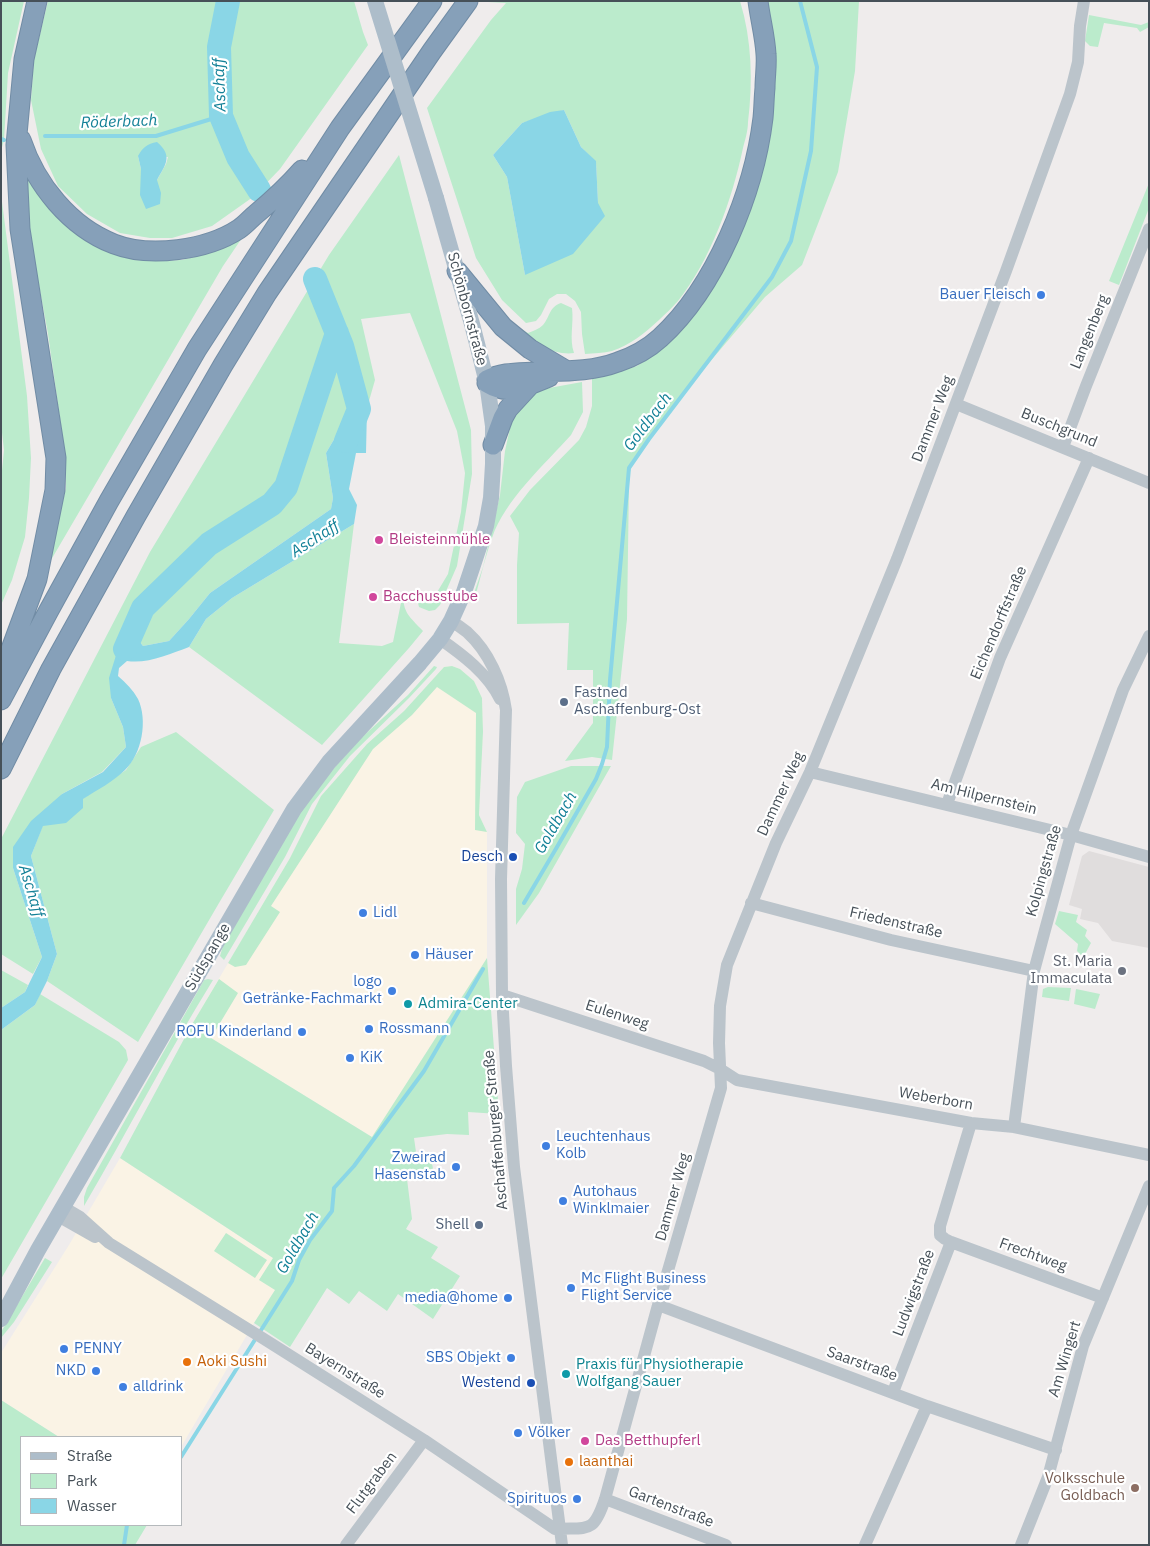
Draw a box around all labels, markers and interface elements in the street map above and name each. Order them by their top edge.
water label: Aschaff [209,58,231,112]
water label: Röderbach [80,111,158,133]
street label: Schönbornstraße [443,250,491,368]
place label: Bauer Fleisch [940,286,1031,304]
marker: Bauer Fleisch [1035,289,1047,301]
street label: Langenberg [1067,292,1113,372]
street label: Dammer Weg [908,373,958,465]
water label: Goldbach [620,389,676,455]
street label: Buschgrund [1018,405,1100,451]
water label: Aschaff [287,516,343,562]
place label: Bleisteinmühle [389,531,490,549]
marker: Bleisteinmühle [373,534,385,546]
street label: Eichendorffstraße [967,564,1031,682]
place label: Bacchusstube [383,588,478,606]
marker: Bacchusstube [367,591,379,603]
place label: Fastned Aschaffenburg-Ost [574,684,701,719]
marker: Fastned Aschaffenburg-Ost [558,696,570,708]
street label: Dammer Weg [754,749,808,839]
street label: Am Hilpernstein [929,775,1039,819]
water label: Goldbach [531,789,581,857]
street label: Kolpingstraße [1022,823,1066,919]
place label: Desch [461,848,503,866]
marker: Desch [507,851,519,863]
water label: Aschaff [14,863,48,919]
place label: Lidl [373,904,397,922]
street label: Friedenstraße [848,904,944,942]
marker: Lidl [357,907,369,919]
street label: Südspange [182,920,234,994]
place label: Häuser [425,946,473,964]
marker: Häuser [409,949,421,961]
place label: St. Maria Immaculata [1030,953,1112,988]
marker: St. Maria Immaculata [1116,965,1128,977]
place label: logo Getränke-Fachmarkt [243,973,382,1008]
marker: logo Getränke-Fachmarkt [386,985,398,997]
place label: Admira-Center [418,995,518,1013]
street label: Eulenweg [583,996,651,1034]
marker: Admira-Center [402,998,414,1010]
place label: Rossmann [379,1020,449,1038]
place label: ROFU Kinderland [176,1023,292,1041]
marker: Rossmann [363,1023,375,1035]
marker: ROFU Kinderland [296,1026,308,1038]
place label: KiK [360,1049,383,1067]
street label: Aschaffenburger Straße [480,1049,512,1211]
marker: KiK [344,1052,356,1064]
street label: Weberborn [898,1084,974,1114]
place label: Leuchtenhaus Kolb [556,1128,650,1163]
marker: Leuchtenhaus Kolb [540,1140,552,1152]
place label: Zweirad Hasenstab [374,1149,446,1184]
street label: Dammer Weg [652,1151,694,1243]
marker: Zweirad Hasenstab [450,1161,462,1173]
place label: Autohaus Winklmaier [573,1183,649,1218]
marker: Autohaus Winklmaier [557,1195,569,1207]
water label: Goldbach [273,1209,323,1277]
place label: Shell [435,1216,469,1234]
marker: Shell [473,1219,485,1231]
street label: Frechtweg [997,1234,1069,1276]
street label: Ludwigstraße [889,1247,939,1339]
place label: Mc Flight Business Flight Service [581,1270,706,1305]
marker: Mc Flight Business Flight Service [565,1282,577,1294]
place label: media@home [405,1289,498,1307]
marker: media@home [502,1292,514,1304]
street label: Am Wingert [1045,1319,1085,1399]
street label: Bayernstraße [302,1339,388,1403]
place label: PENNY [74,1340,122,1358]
marker: PENNY [58,1343,70,1355]
street label: Saarstraße [824,1343,900,1385]
place label: SBS Objekt [426,1349,501,1367]
marker: SBS Objekt [505,1352,517,1364]
place label: Aoki Sushi [197,1353,267,1371]
marker: Aoki Sushi [181,1356,193,1368]
place label: Praxis für Physiotherapie Wolfgang Sauer [576,1356,744,1391]
place label: NKD [56,1362,86,1380]
marker: NKD [90,1365,102,1377]
marker: Praxis für Physiotherapie Wolfgang Sauer [560,1368,572,1380]
place label: Westend [462,1374,521,1392]
marker: Westend [525,1377,537,1389]
place label: alldrink [133,1378,183,1396]
marker: alldrink [117,1381,129,1393]
place label: Völker [528,1424,571,1442]
marker: Völker [512,1427,524,1439]
place label: Das Betthupferl [595,1432,701,1450]
marker: Das Betthupferl [579,1435,591,1447]
legend [20,1436,182,1526]
text: Straße [67,1446,112,1465]
street label: Flutgraben [343,1448,401,1518]
place label: laanthai [579,1453,633,1471]
marker: laanthai [563,1456,575,1468]
place label: Volksschule Goldbach [1045,1470,1125,1505]
text: Park [67,1471,97,1490]
marker: Volksschule Goldbach [1129,1482,1141,1494]
street label: Gartenstraße [626,1483,716,1531]
place label: Spirituos [507,1490,567,1508]
marker: Spirituos [571,1493,583,1505]
text: Wasser [67,1496,117,1515]

